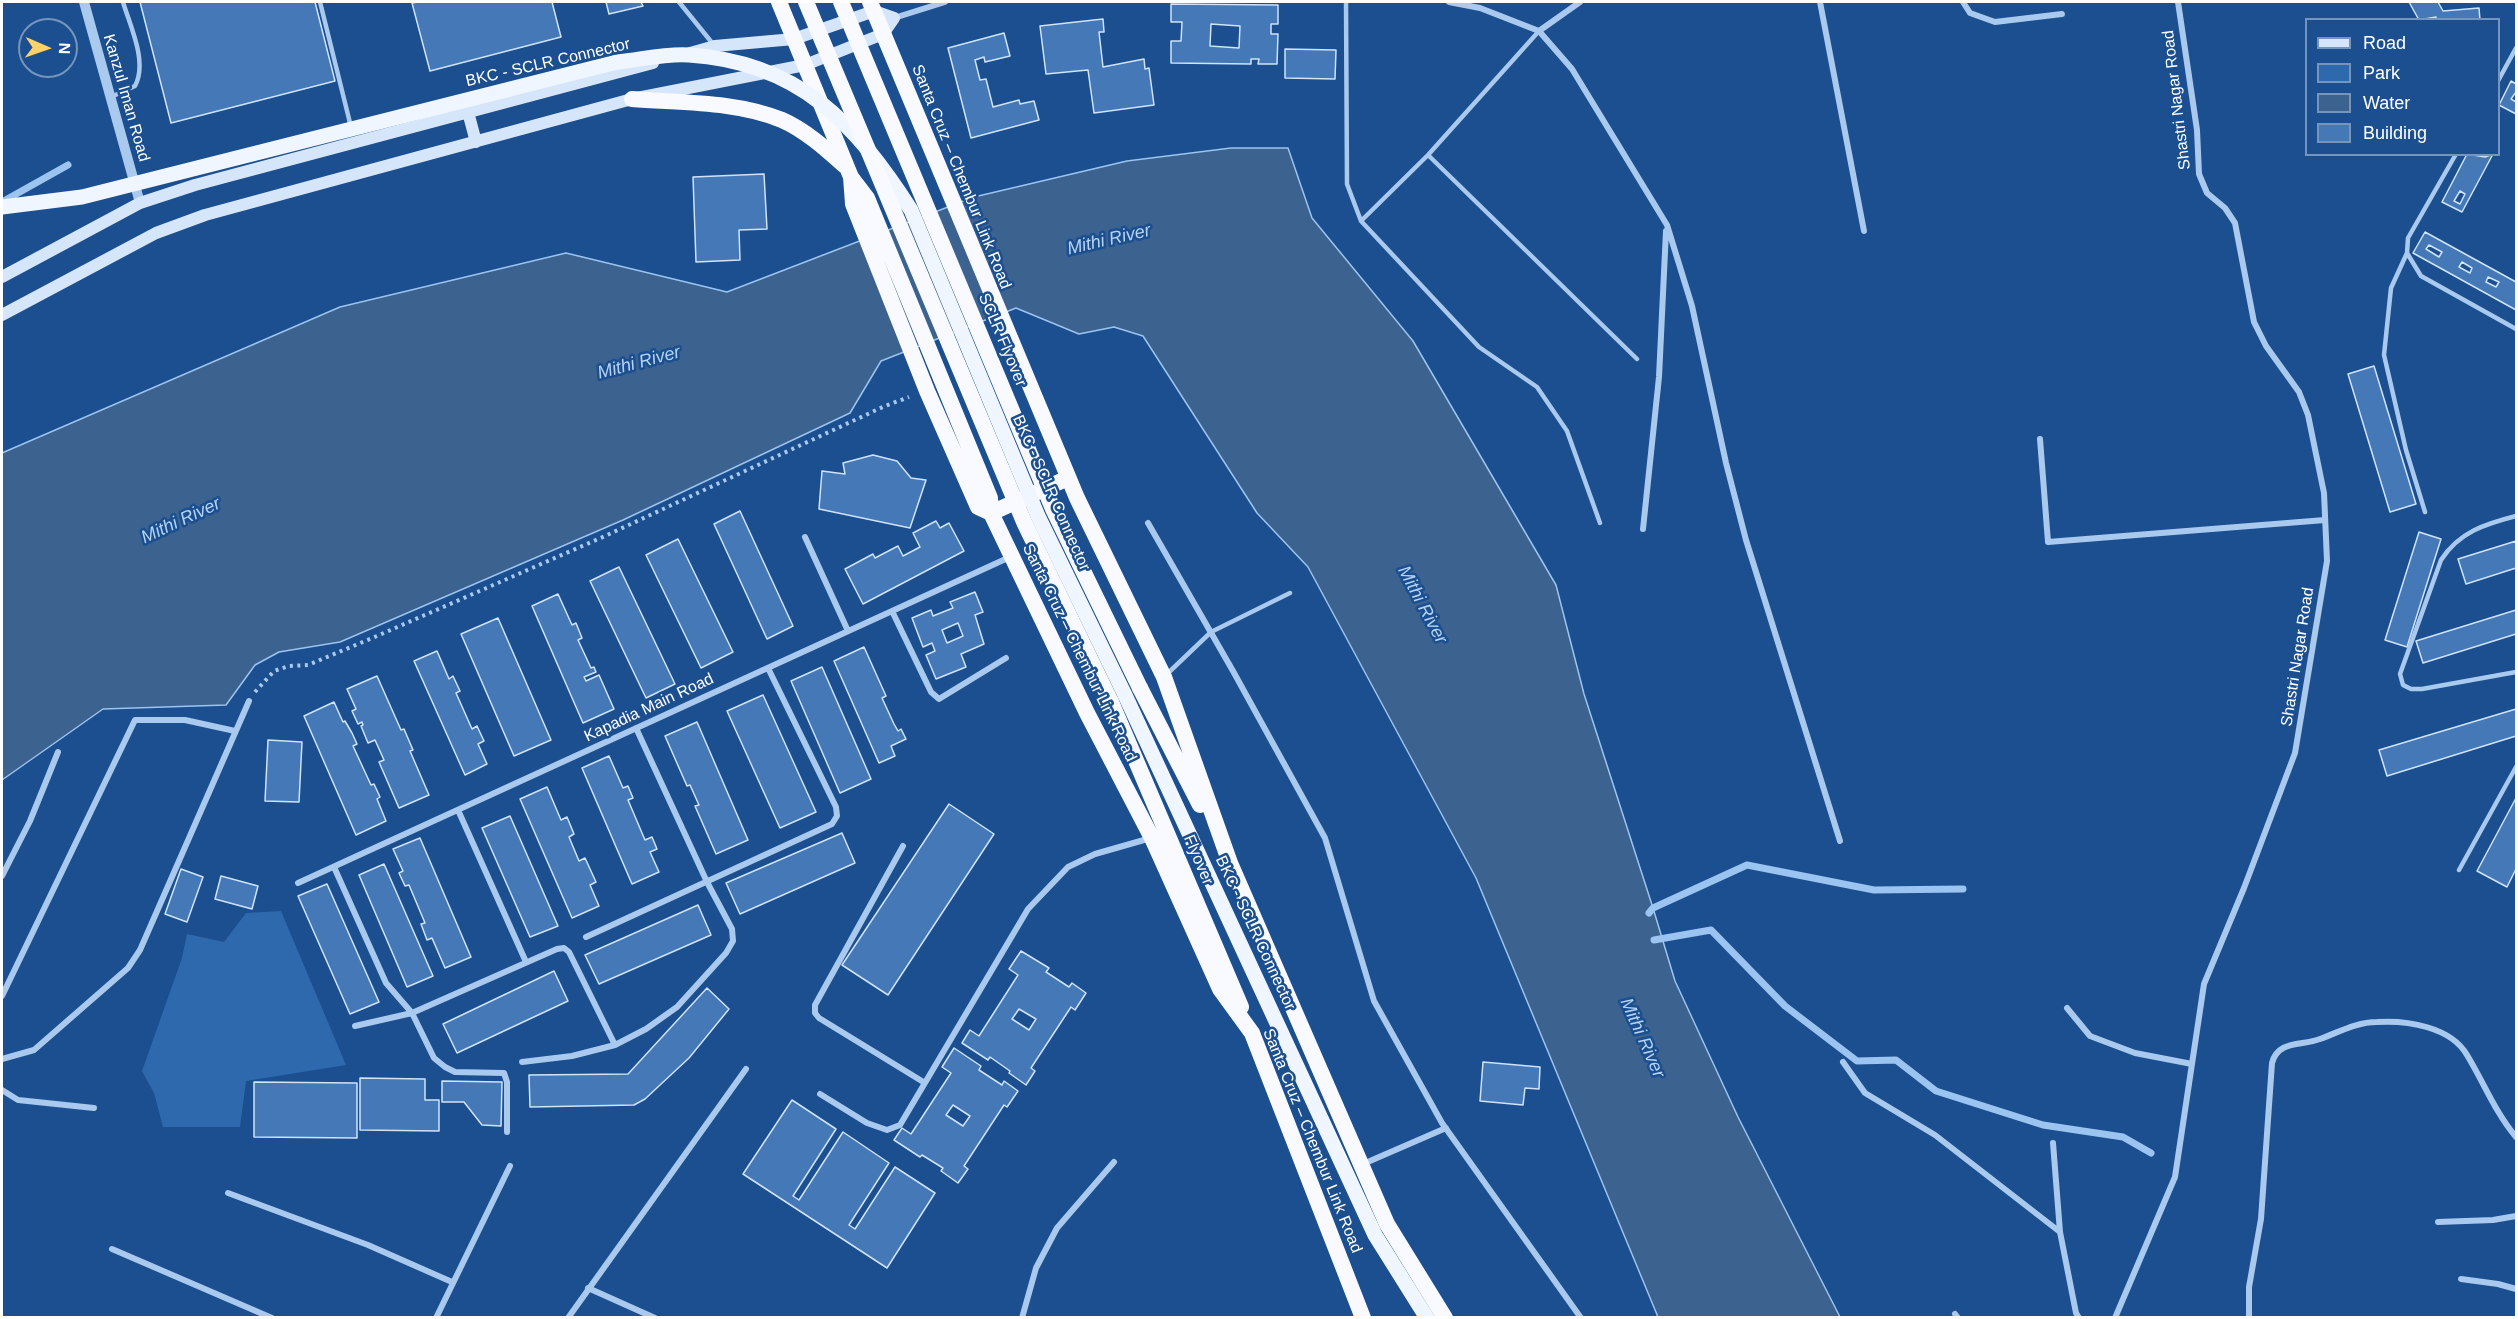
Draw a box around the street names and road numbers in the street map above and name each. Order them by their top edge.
street label: Shastri Nagar Road [2159,29,2195,171]
street label: Kanzul Iman Road [99,32,153,164]
street label: BKC - SCLR Connector [464,35,632,91]
street label: Santa Cruz – Chembur Link Road [907,62,1015,292]
street label: SCLR Flyover [974,290,1030,390]
street label: BKC - SCLR Connector [1008,412,1094,574]
street label: Santa Cruz – Chembur Link Road [1018,541,1140,765]
street label: Shastri Nagar Road [2278,586,2318,728]
street label: Kapadia Main Road [581,670,717,746]
street label: Flyover [1179,832,1217,888]
street label: BKC - SCLR Connector [1211,853,1299,1013]
street label: Santa Cruz – Chembur Link Road [1258,1026,1366,1256]

